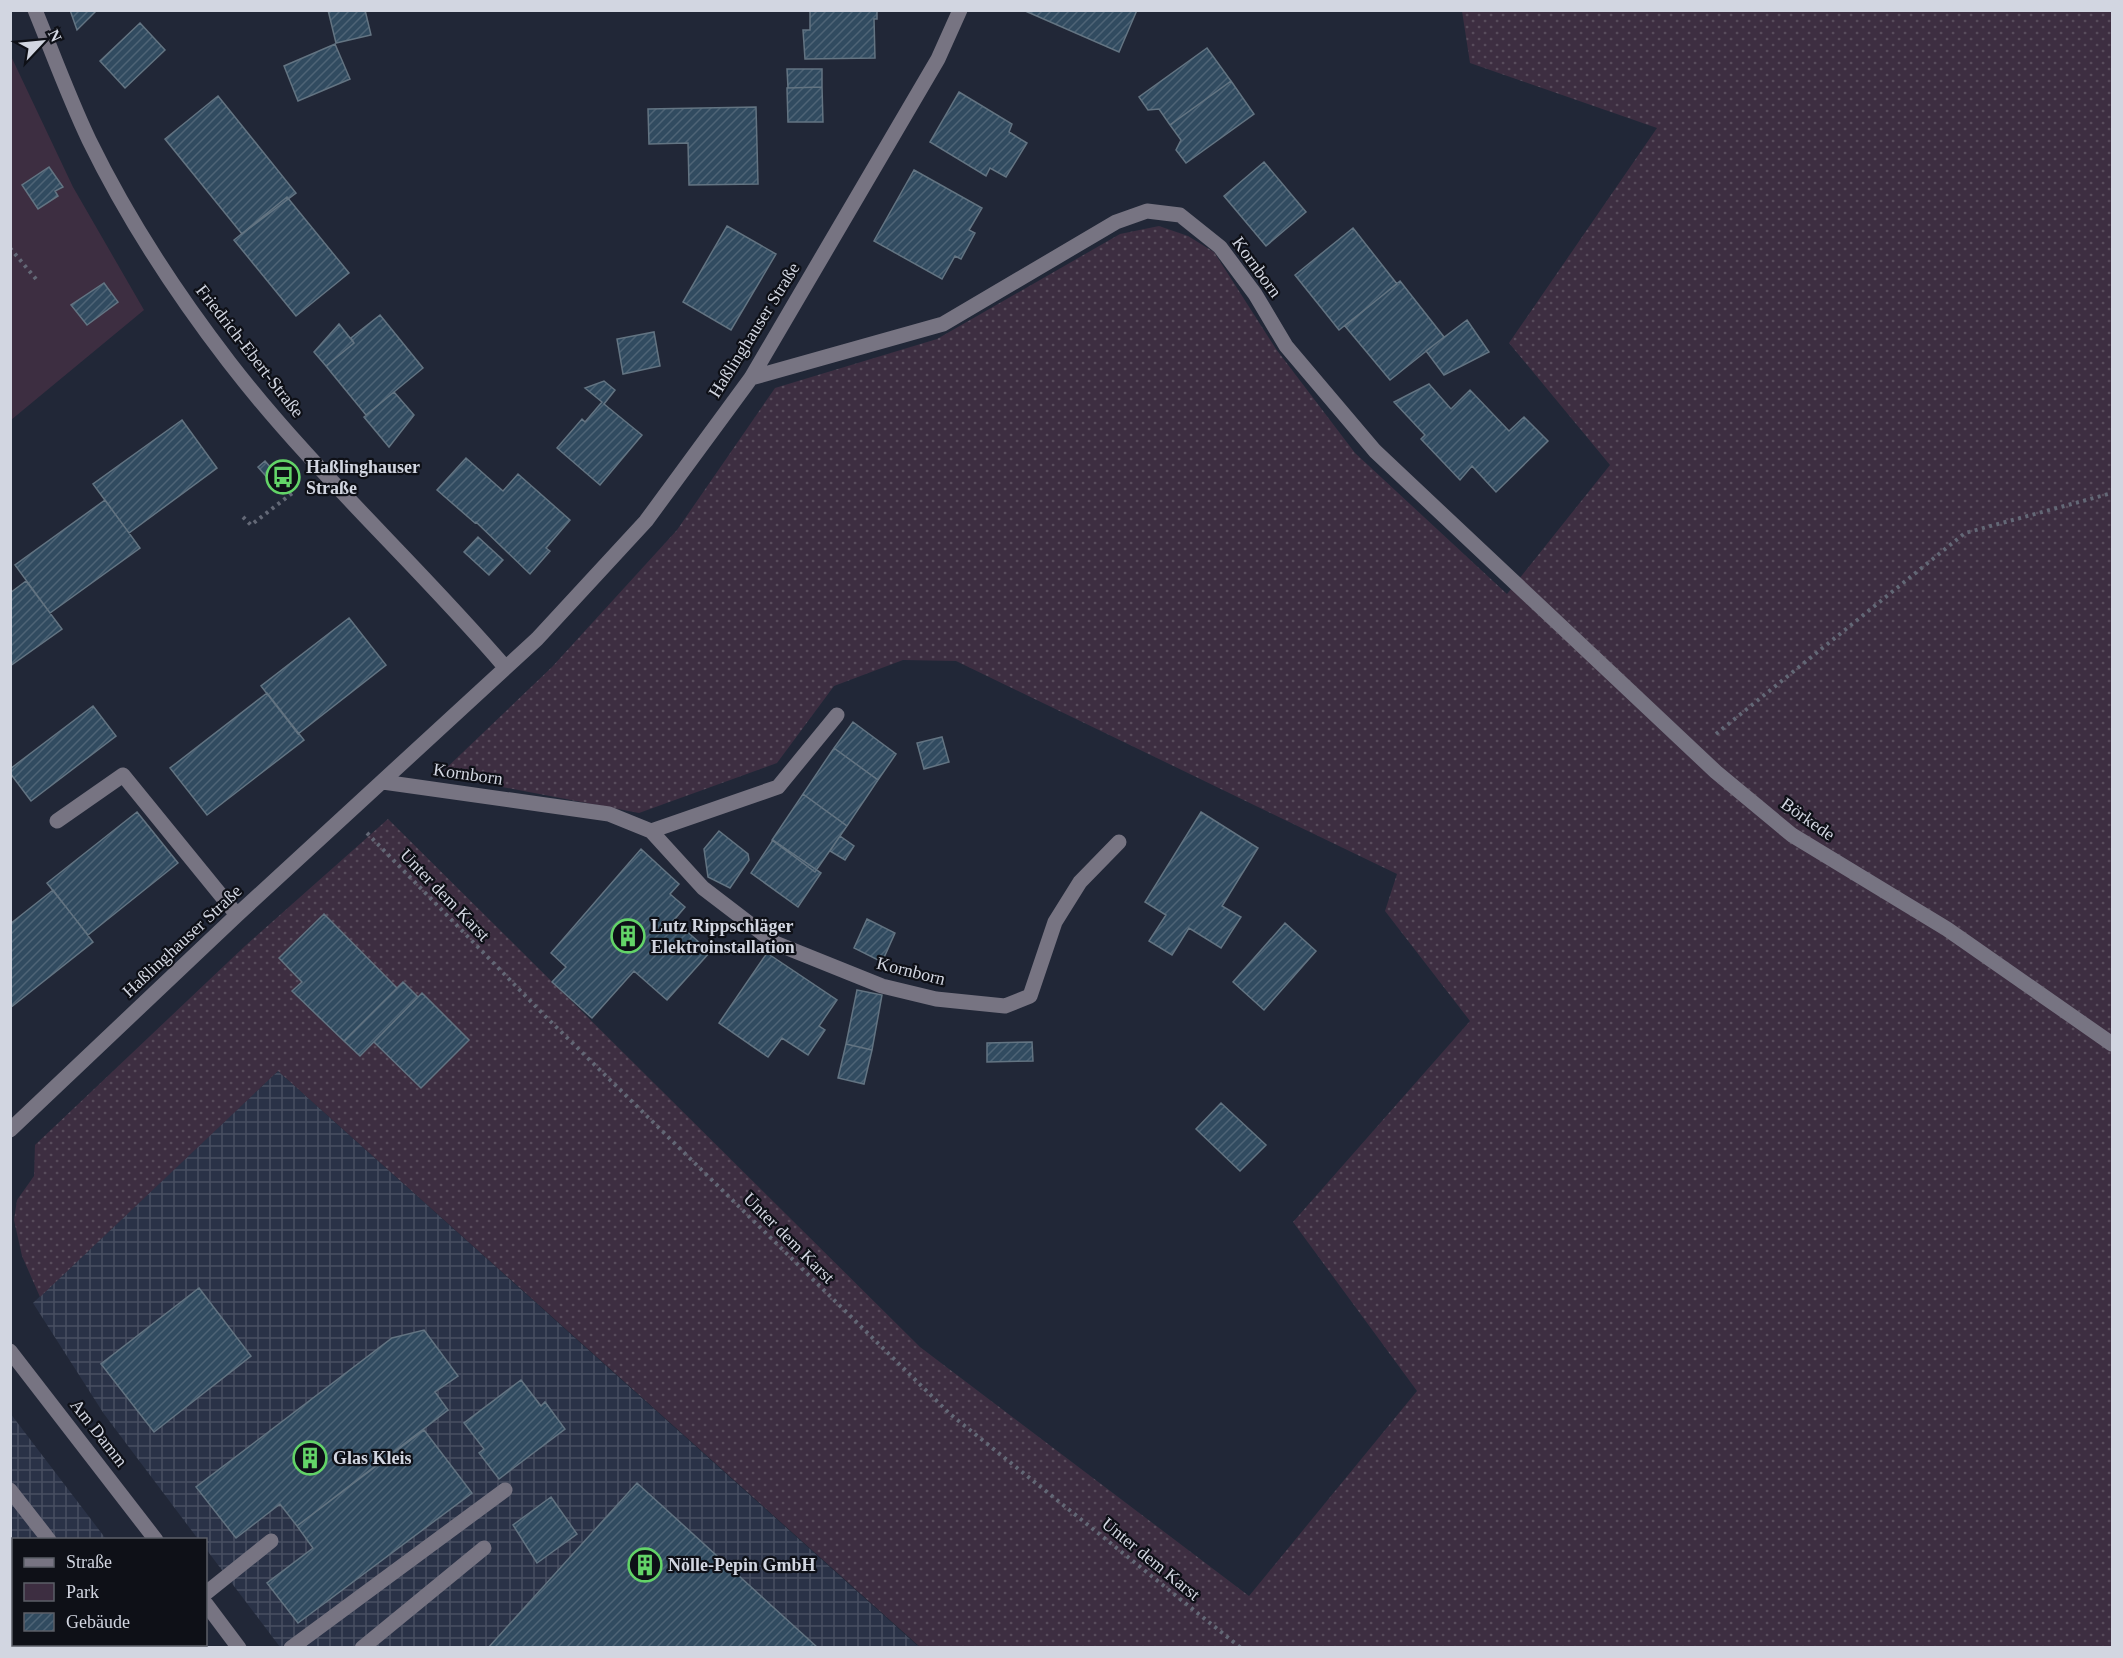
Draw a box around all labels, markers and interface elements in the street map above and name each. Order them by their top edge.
north arrow [12,12,72,72]
text: N [45,27,65,45]
street label: Kornborn [1228,233,1286,301]
street label: Haßlinghauser Straße [704,259,804,401]
street label: Friedrich-Ebert-Straße [192,281,308,421]
place label: Haßlinghauser Straße [306,457,420,498]
bus stop icon: Haßlinghauser Straße [265,459,301,495]
street label: Kornborn [432,759,504,789]
street label: Börkede [1777,793,1839,845]
street label: Unter dem Karst [396,845,494,945]
street label: Haßlinghauser Straße [118,881,246,1001]
place label: Lutz Rippschläger Elektroinstallation [651,916,795,957]
building icon: Lutz Rippschläger Elektroinstallation [610,918,646,954]
street label: Kornborn [875,953,947,989]
street label: Unter dem Karst [740,1189,838,1287]
street label: Am Damm [66,1395,132,1471]
building icon: Glas Kleis [292,1440,328,1476]
place label: Glas Kleis [333,1448,412,1468]
street label: Unter dem Karst [1098,1513,1204,1605]
legend [12,1538,207,1646]
building icon: Nölle-Pepin GmbH [627,1547,663,1583]
text: Straße [66,1552,112,1572]
place label: Nölle-Pepin GmbH [668,1555,816,1575]
text: Park [66,1582,99,1602]
text: Gebäude [66,1612,130,1632]

